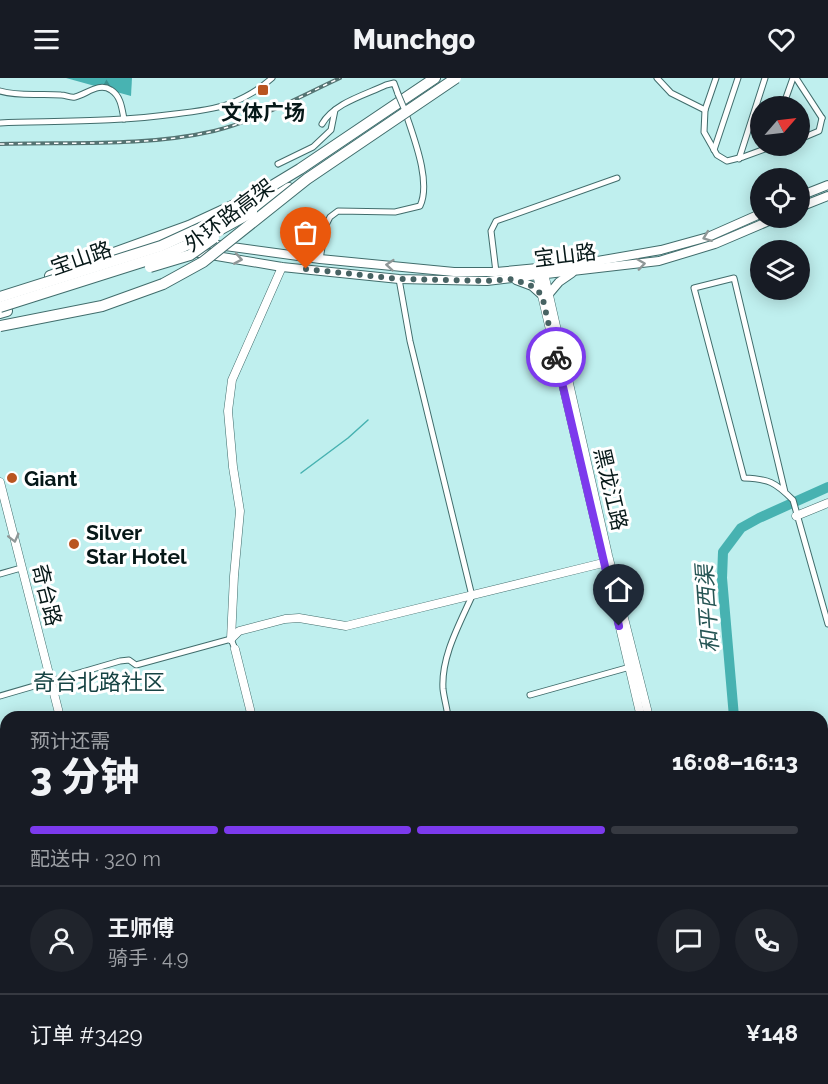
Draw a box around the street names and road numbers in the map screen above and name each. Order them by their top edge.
street label: 外环路高架 [180,173,278,257]
street label: 宝山路 [47,236,115,280]
street label: 宝山路 [532,239,598,271]
street label: 黑龙江路 [589,445,633,533]
street label: 奇台路 [27,561,67,629]

